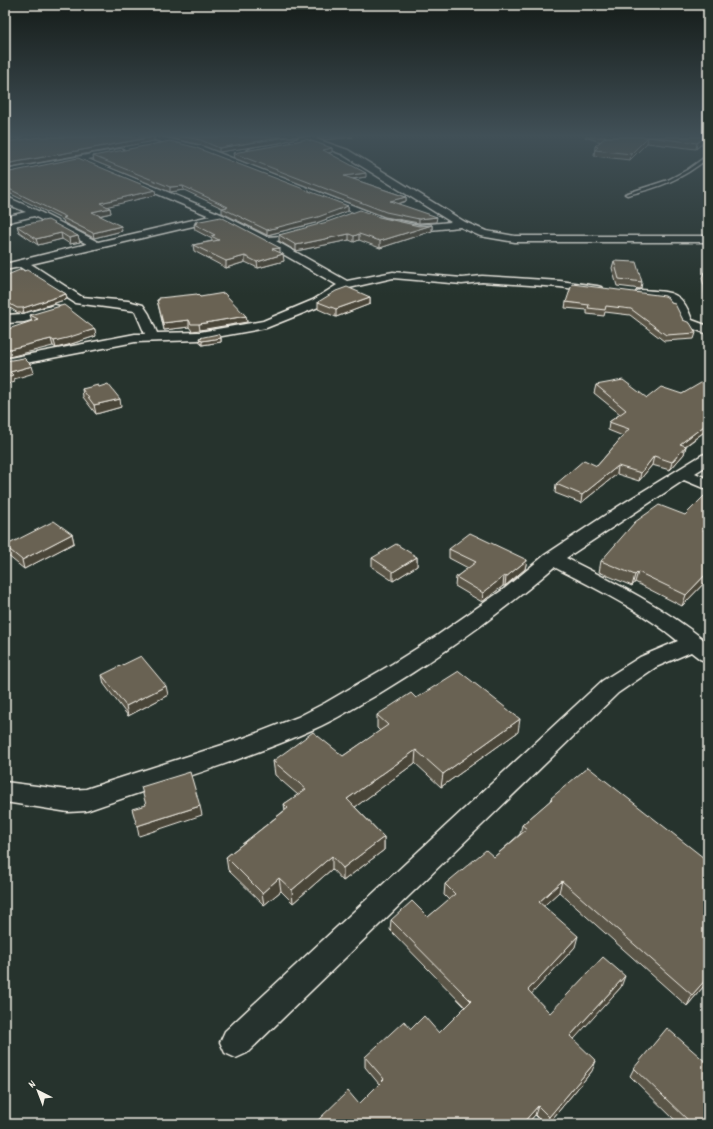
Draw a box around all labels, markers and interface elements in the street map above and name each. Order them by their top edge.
north arrow [18,1071,58,1111]
text: N [25,1077,40,1093]

